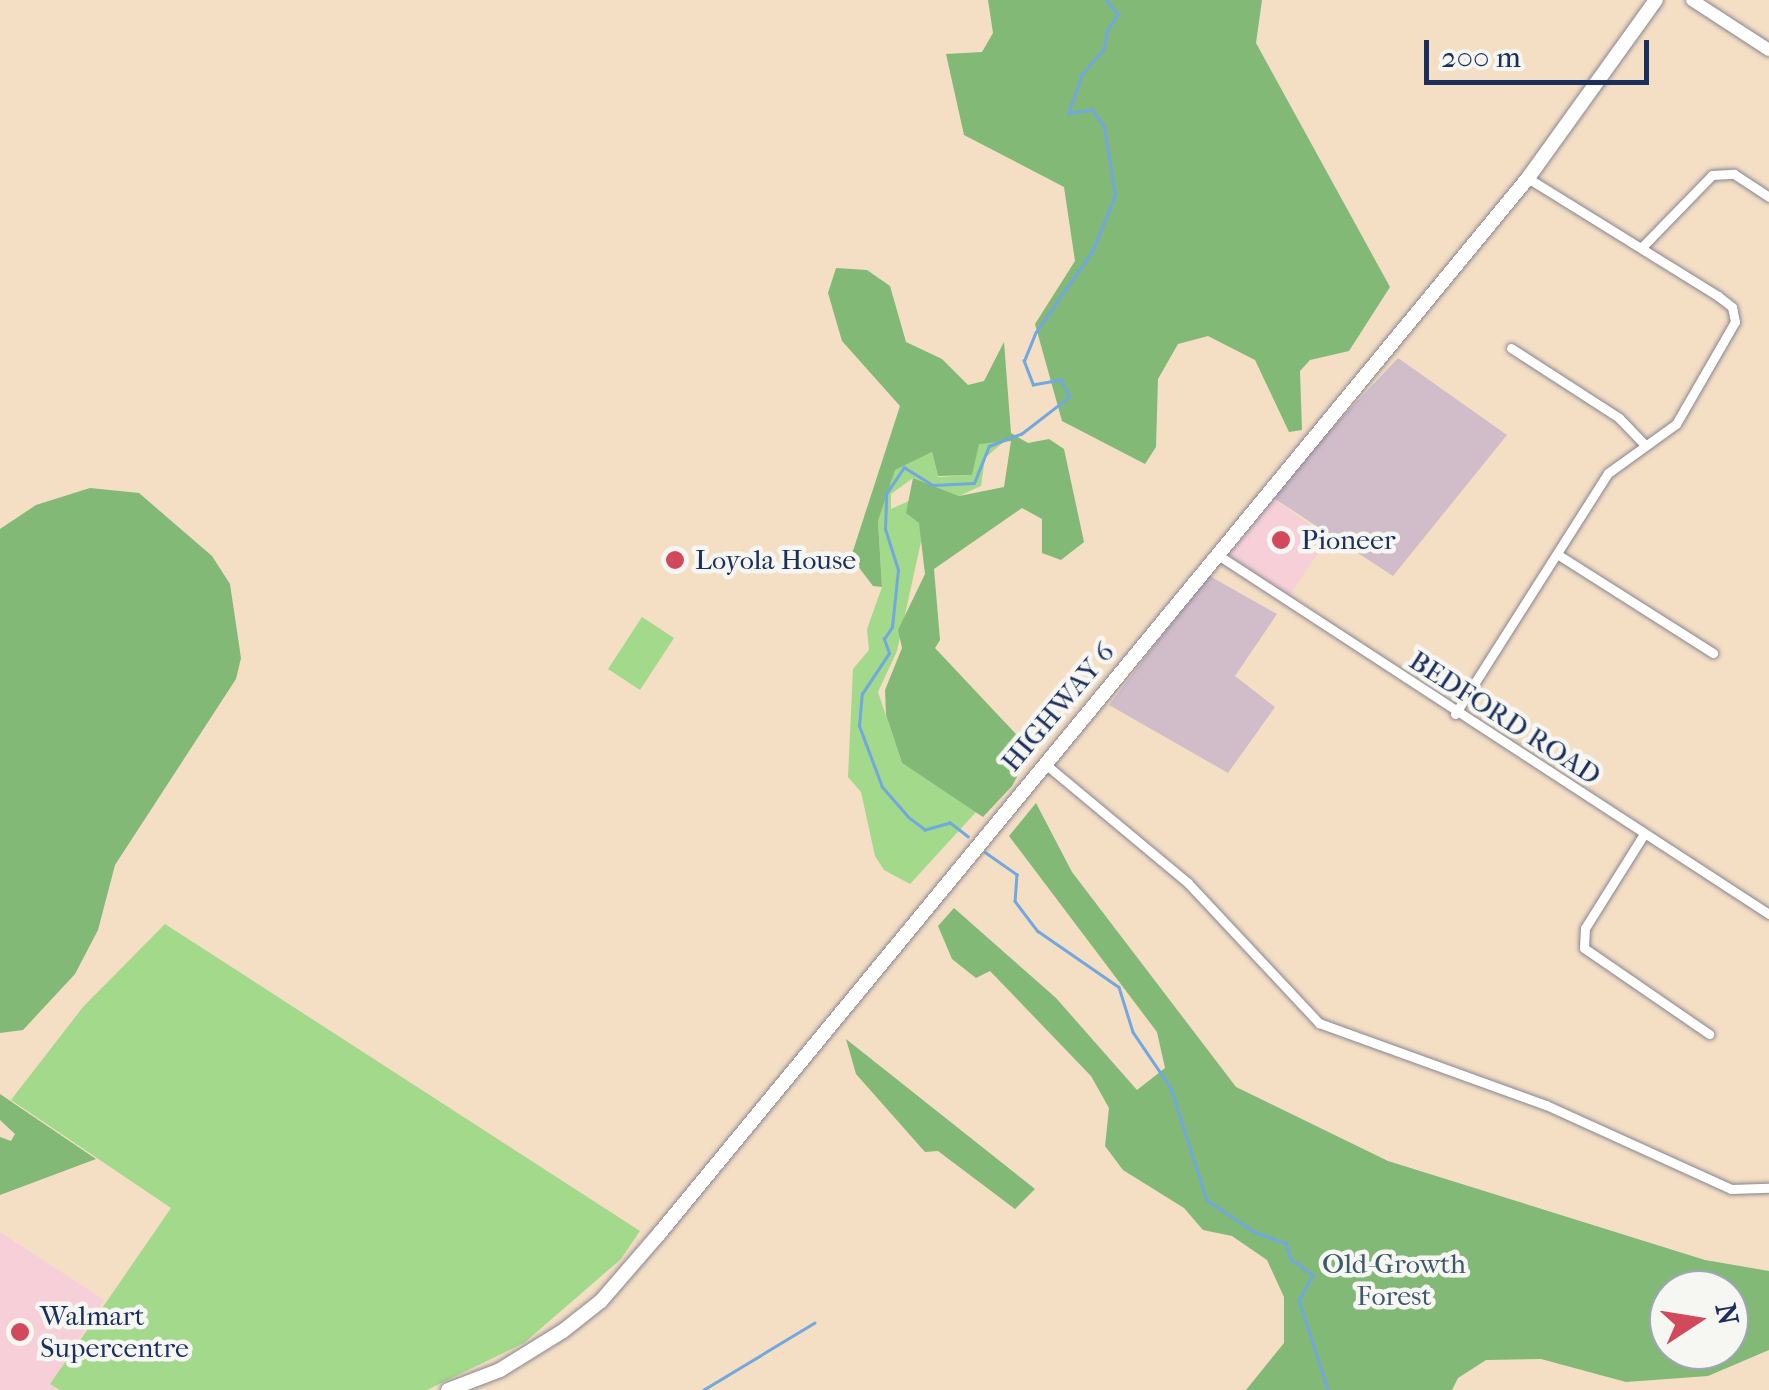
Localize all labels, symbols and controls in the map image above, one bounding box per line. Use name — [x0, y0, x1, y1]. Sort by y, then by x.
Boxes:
scale bar — [1429, 20, 1654, 82]
text: 200 m — [1441, 40, 1521, 75]
place label: Pioneer — [1301, 523, 1396, 557]
marker: Pioneer — [1270, 529, 1292, 551]
place label: Loyola House — [695, 543, 856, 577]
marker: Loyola House — [664, 549, 686, 571]
street label: HIGHWAY 6 — [994, 636, 1122, 778]
street label: BEDFORD ROAD — [1403, 644, 1607, 792]
park label: Old-Growth Forest — [1322, 1247, 1466, 1313]
north arrow — [1649, 1270, 1749, 1370]
place label: Walmart Supercentre — [40, 1299, 189, 1365]
text: N — [1709, 1300, 1745, 1328]
marker: Walmart Supercentre — [9, 1321, 31, 1343]

